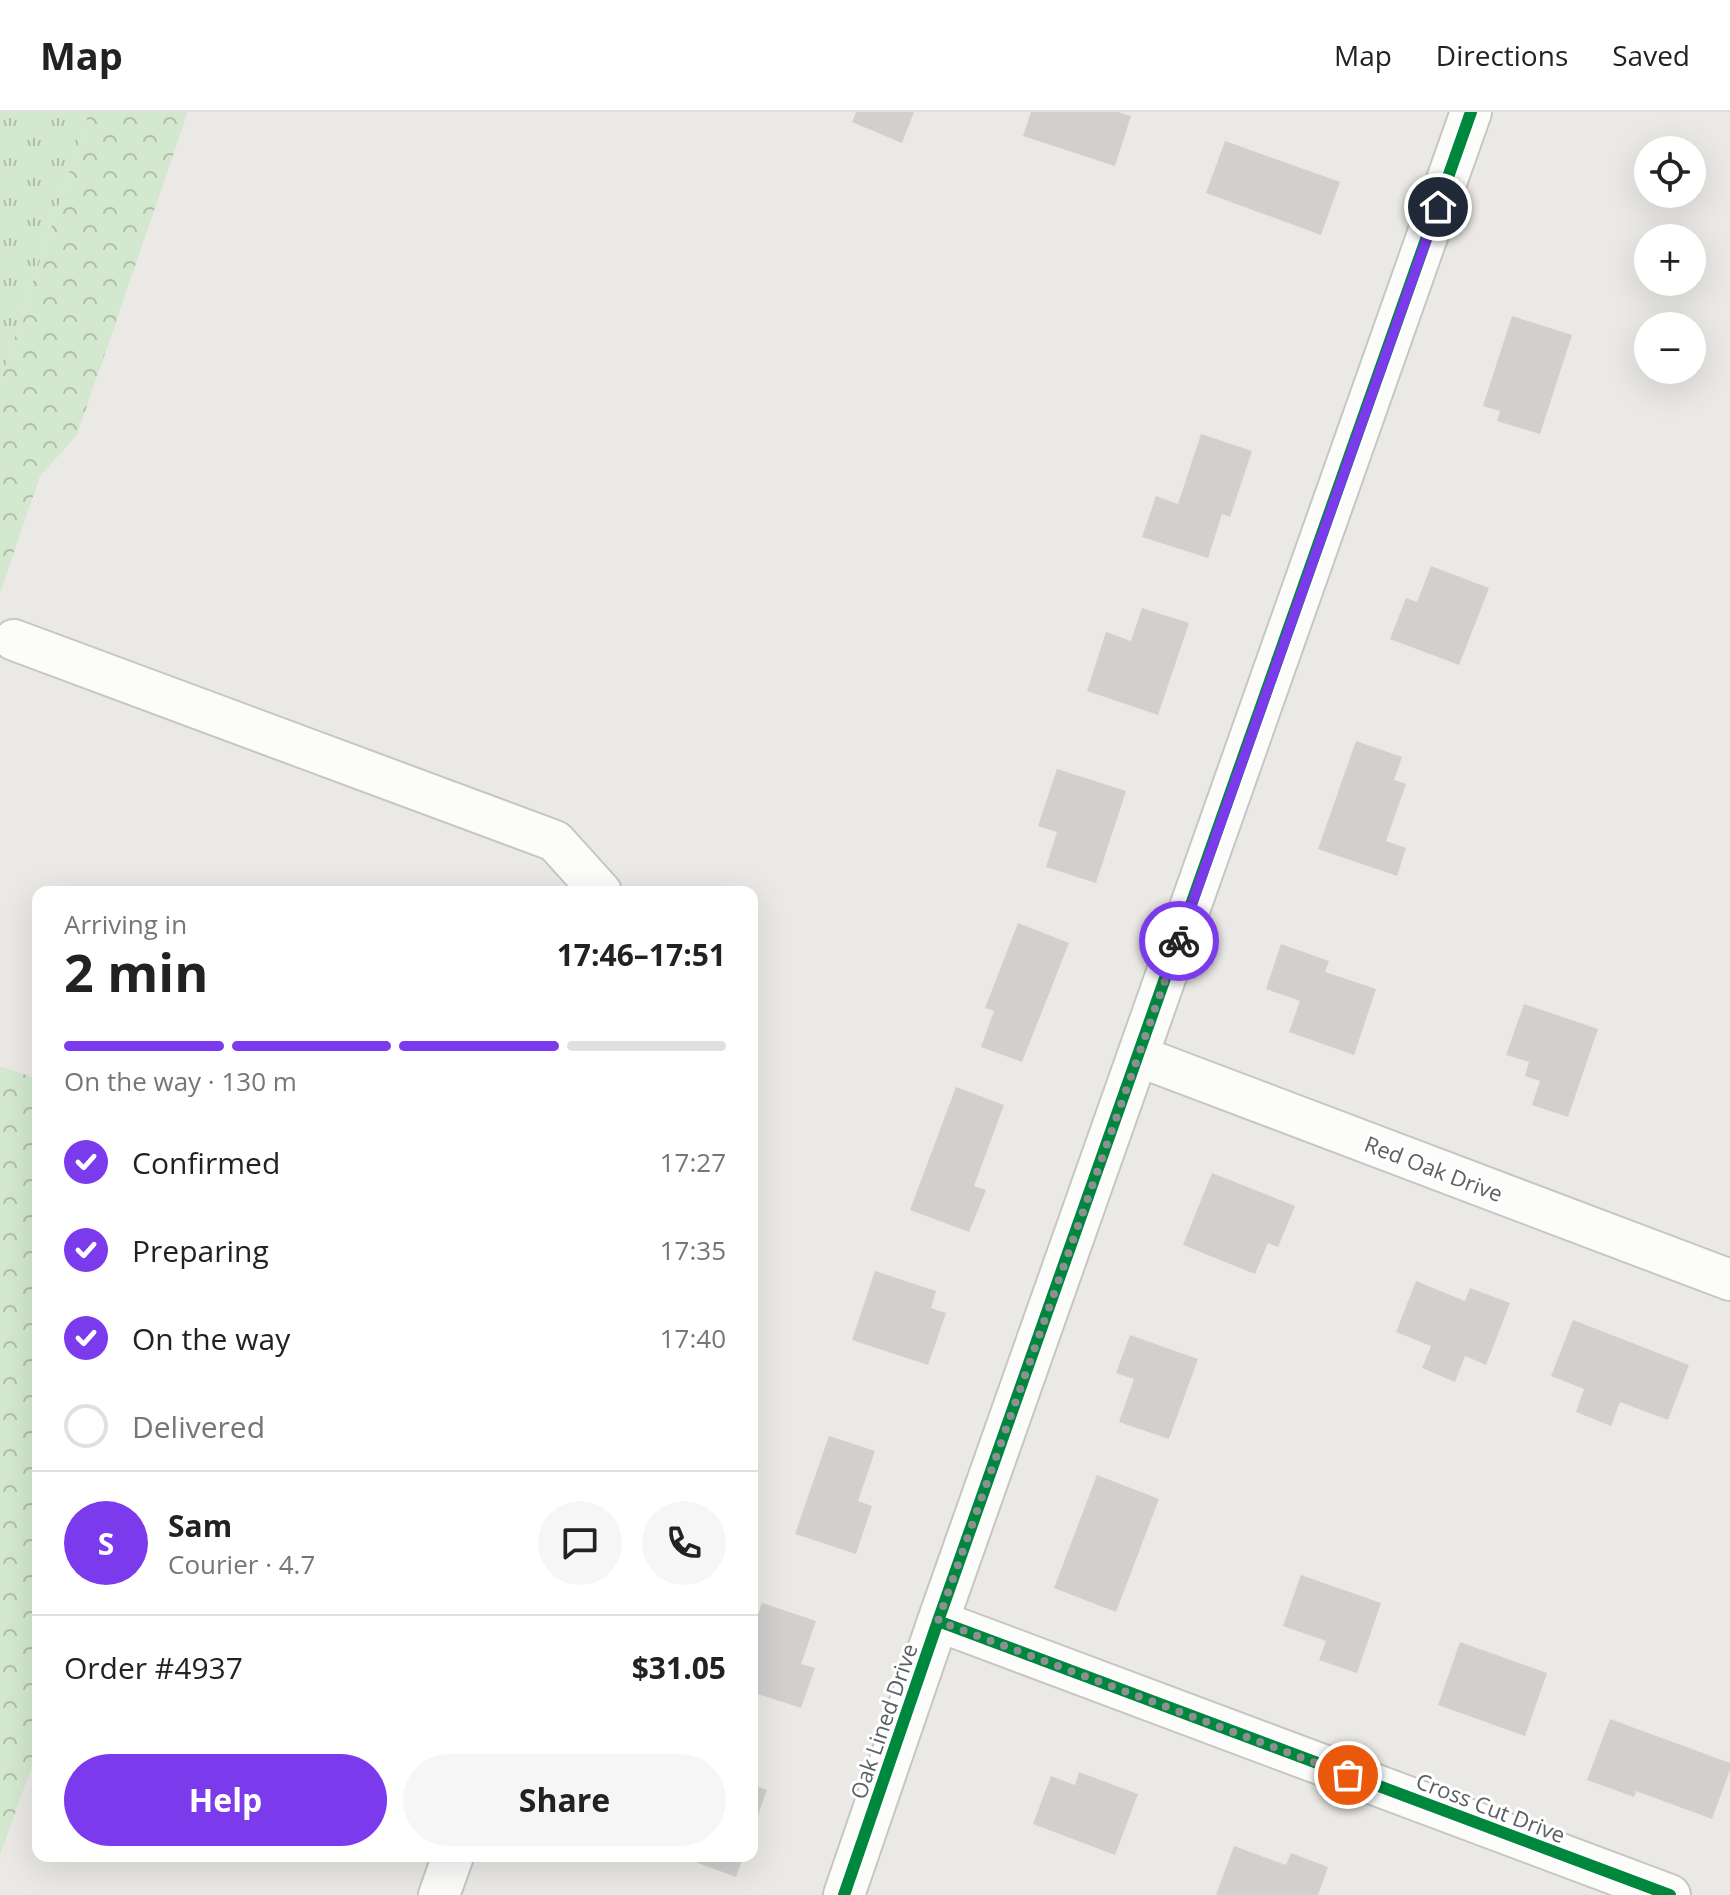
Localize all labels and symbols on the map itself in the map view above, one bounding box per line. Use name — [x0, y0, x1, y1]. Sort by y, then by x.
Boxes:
pin — [1404, 173, 1472, 241]
courier — [1139, 901, 1219, 981]
street label: Red Oak Drive — [1361, 1128, 1507, 1208]
street label: Oak Lined Drive — [842, 1639, 924, 1803]
pin — [1314, 1741, 1382, 1809]
street label: Cross Cut Drive — [1412, 1765, 1570, 1849]

